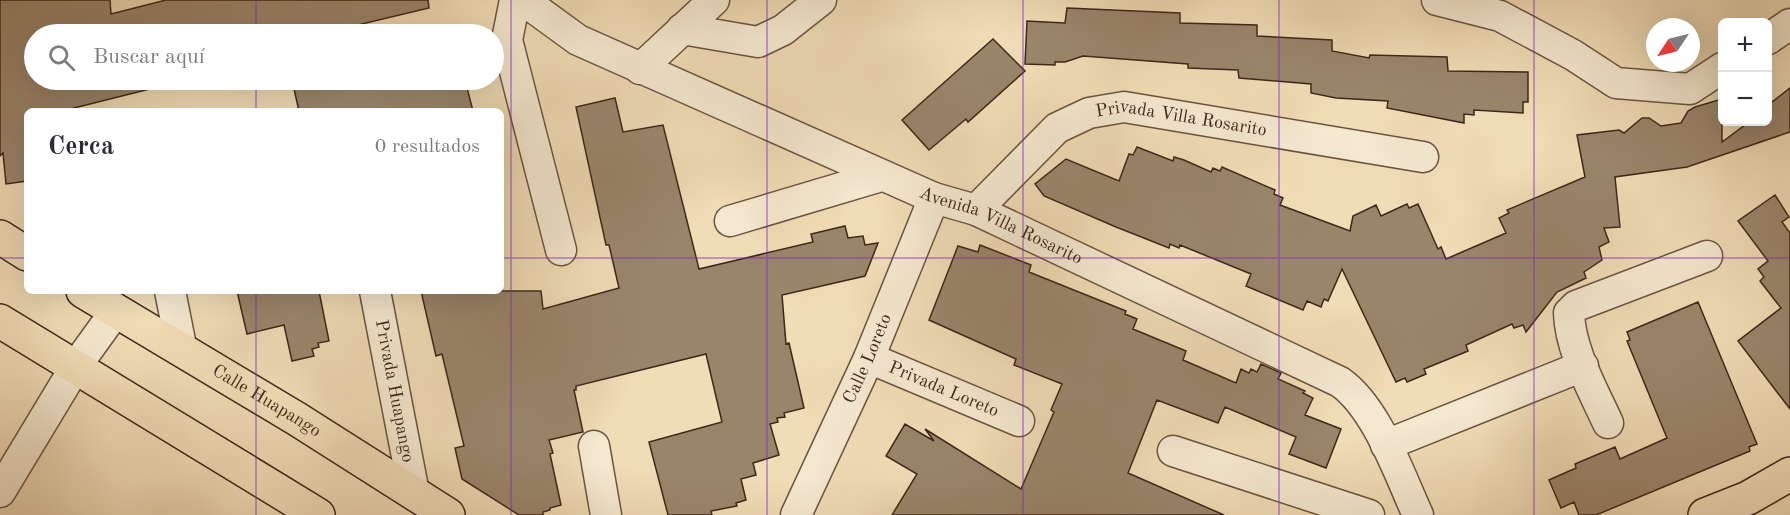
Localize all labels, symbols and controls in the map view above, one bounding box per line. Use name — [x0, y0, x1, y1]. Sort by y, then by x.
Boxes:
north arrow — [1646, 18, 1700, 72]
map controls — [1718, 18, 1772, 126]
button: + — [1718, 18, 1772, 72]
search box — [24, 24, 504, 90]
icon: search — [45, 41, 78, 74]
text: Buscar aquí — [93, 46, 205, 68]
button: − — [1718, 72, 1772, 126]
street label: Privada Villa Rosarito — [1094, 97, 1268, 140]
text: Cerca — [48, 134, 114, 160]
text: 0 resultados — [375, 137, 480, 157]
street label: Avenida Villa Rosarito — [917, 184, 1085, 268]
street label: Calle Loreto — [840, 311, 895, 406]
street label: Privada Huapango — [372, 318, 417, 464]
street label: Privada Loreto — [886, 358, 1001, 420]
street label: Calle Huapango — [209, 361, 324, 441]

